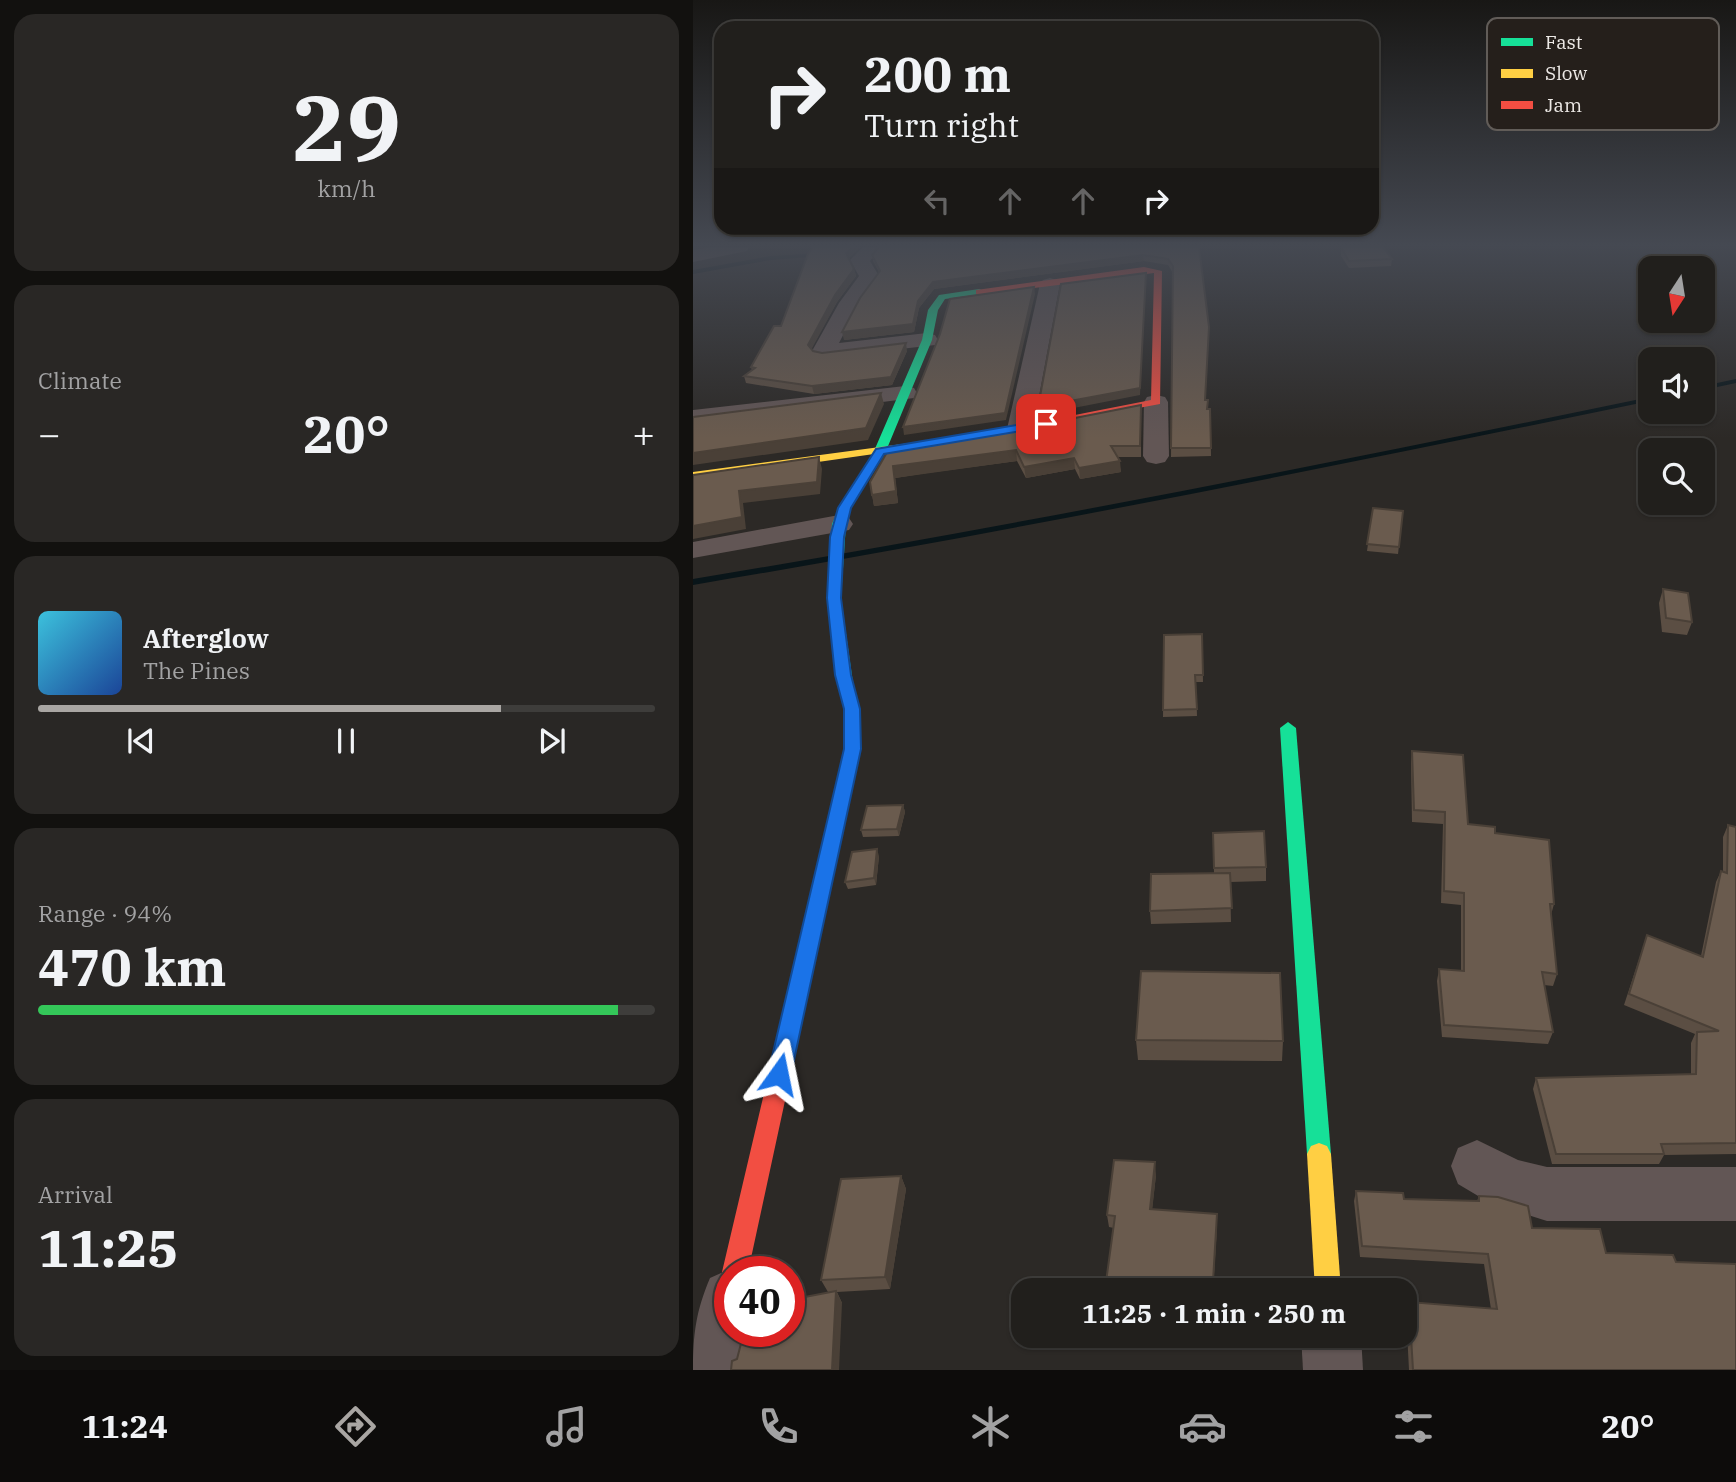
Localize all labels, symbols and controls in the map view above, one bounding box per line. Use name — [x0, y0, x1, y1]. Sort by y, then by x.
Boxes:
legend — [1487, 18, 1719, 130]
text: Fast — [1545, 30, 1583, 54]
text: 200 m — [864, 42, 1011, 105]
icon: right — [749, 49, 840, 140]
text: Slow — [1545, 61, 1587, 85]
text: 29 — [292, 68, 401, 186]
text: Jam — [1545, 93, 1582, 117]
text: Turn right — [864, 104, 1019, 146]
text: km/h — [317, 173, 376, 203]
icon: left — [918, 182, 956, 220]
icon: ahead — [991, 182, 1029, 220]
icon: ahead — [1064, 182, 1102, 220]
icon: right — [1137, 182, 1175, 220]
north arrow — [1638, 256, 1715, 332]
map controls — [1638, 256, 1715, 515]
button: sound — [1638, 347, 1715, 424]
text: Climate — [38, 365, 122, 395]
pin — [1016, 394, 1076, 454]
text: 20° — [303, 400, 390, 467]
icon: arrive — [1027, 405, 1065, 443]
text: − — [38, 409, 61, 458]
text: + — [632, 409, 655, 458]
button: search — [1638, 438, 1715, 515]
text: Afterglow — [143, 621, 269, 655]
text: The Pines — [143, 655, 250, 685]
icon: previous — [122, 722, 160, 760]
icon: pause — [327, 722, 365, 760]
icon: next — [533, 722, 571, 760]
text: Range · 94% — [38, 898, 172, 928]
text: 470 km — [38, 933, 227, 1000]
position arrow — [742, 1037, 816, 1111]
text: Arrival — [38, 1179, 113, 1209]
text: 11:25 — [38, 1214, 179, 1281]
speed limit sign: 40 — [714, 1256, 805, 1347]
text: 11:25 · 1 min · 250 m — [1082, 1296, 1346, 1330]
icon: directions — [331, 1402, 380, 1451]
icon: music — [542, 1402, 591, 1451]
icon: phone — [754, 1402, 803, 1451]
icon: climate — [966, 1402, 1015, 1451]
icon: car — [1178, 1402, 1227, 1451]
icon: filters — [1389, 1402, 1438, 1451]
text: 11:24 — [81, 1405, 168, 1447]
text: 20° — [1601, 1405, 1655, 1447]

